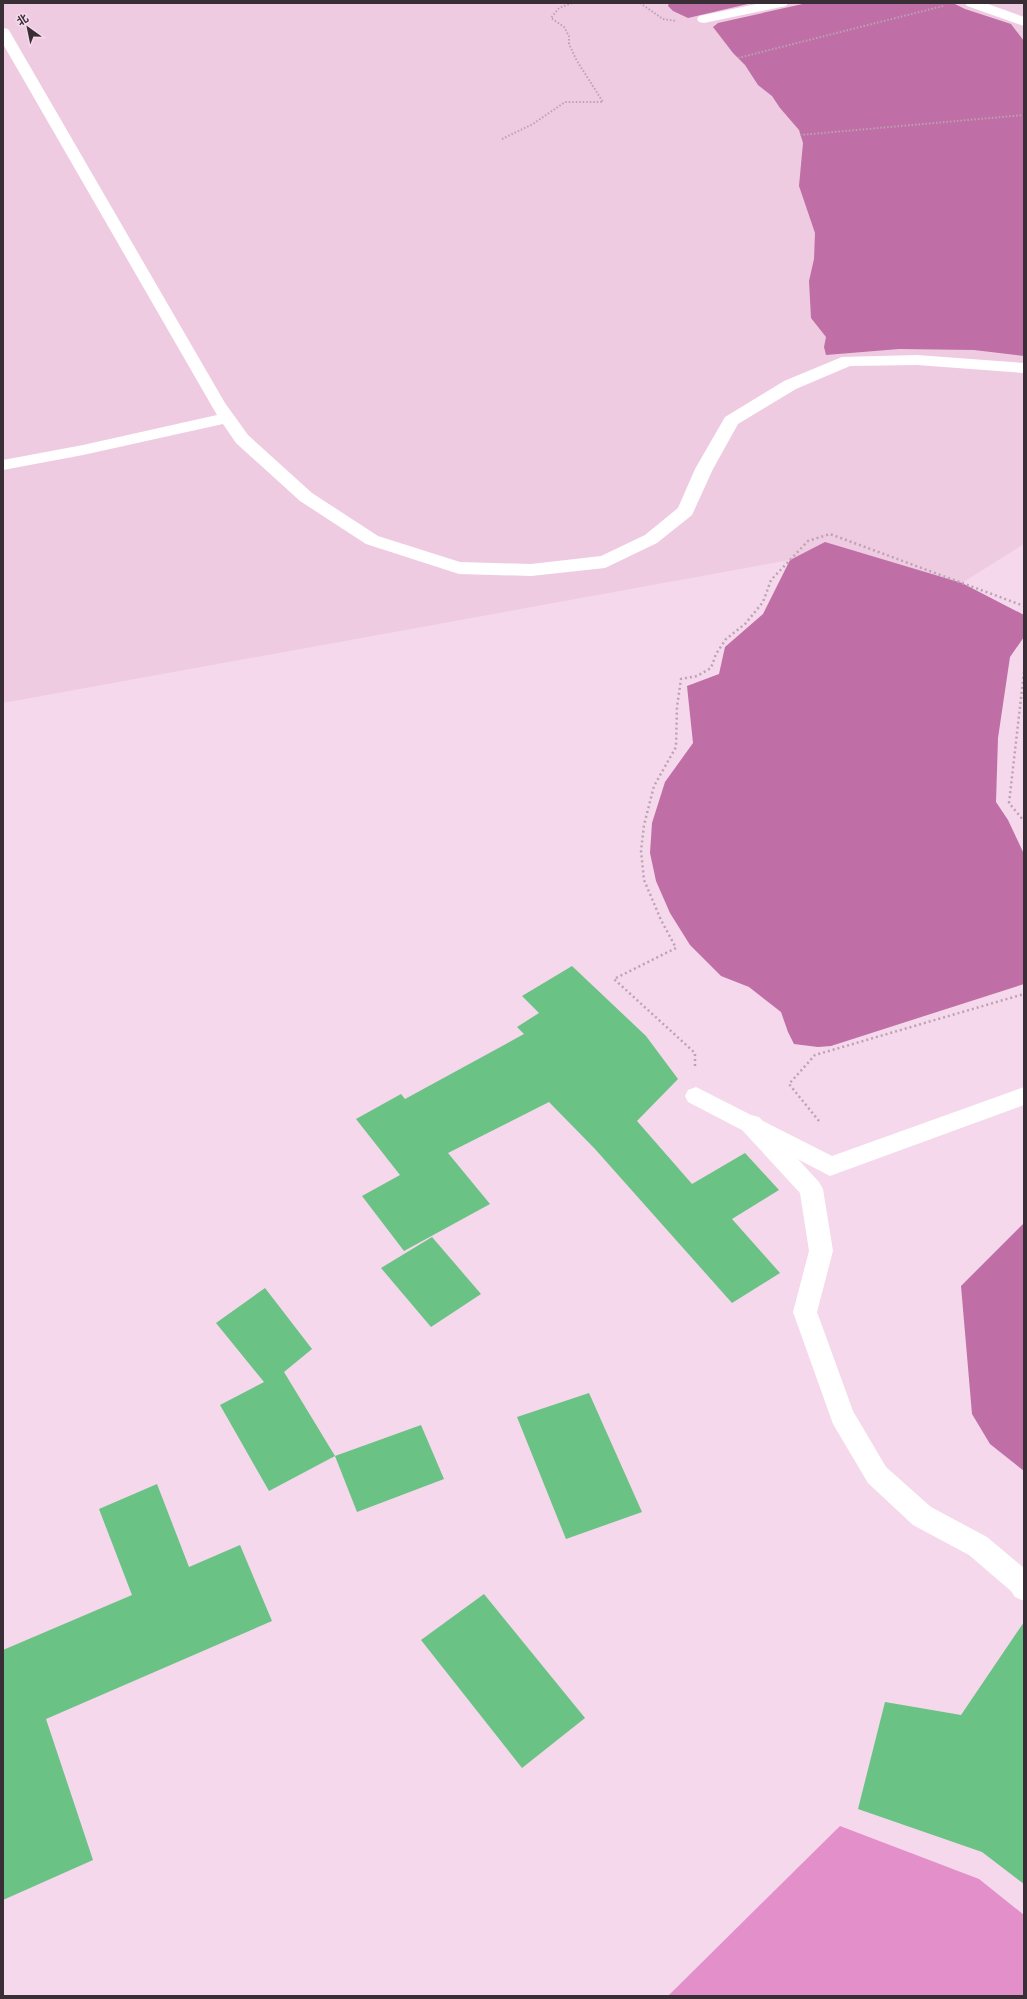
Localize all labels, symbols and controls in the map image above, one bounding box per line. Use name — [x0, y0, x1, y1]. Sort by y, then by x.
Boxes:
north arrow — [8, 8, 48, 48]
text: 北 — [15, 12, 31, 28]

